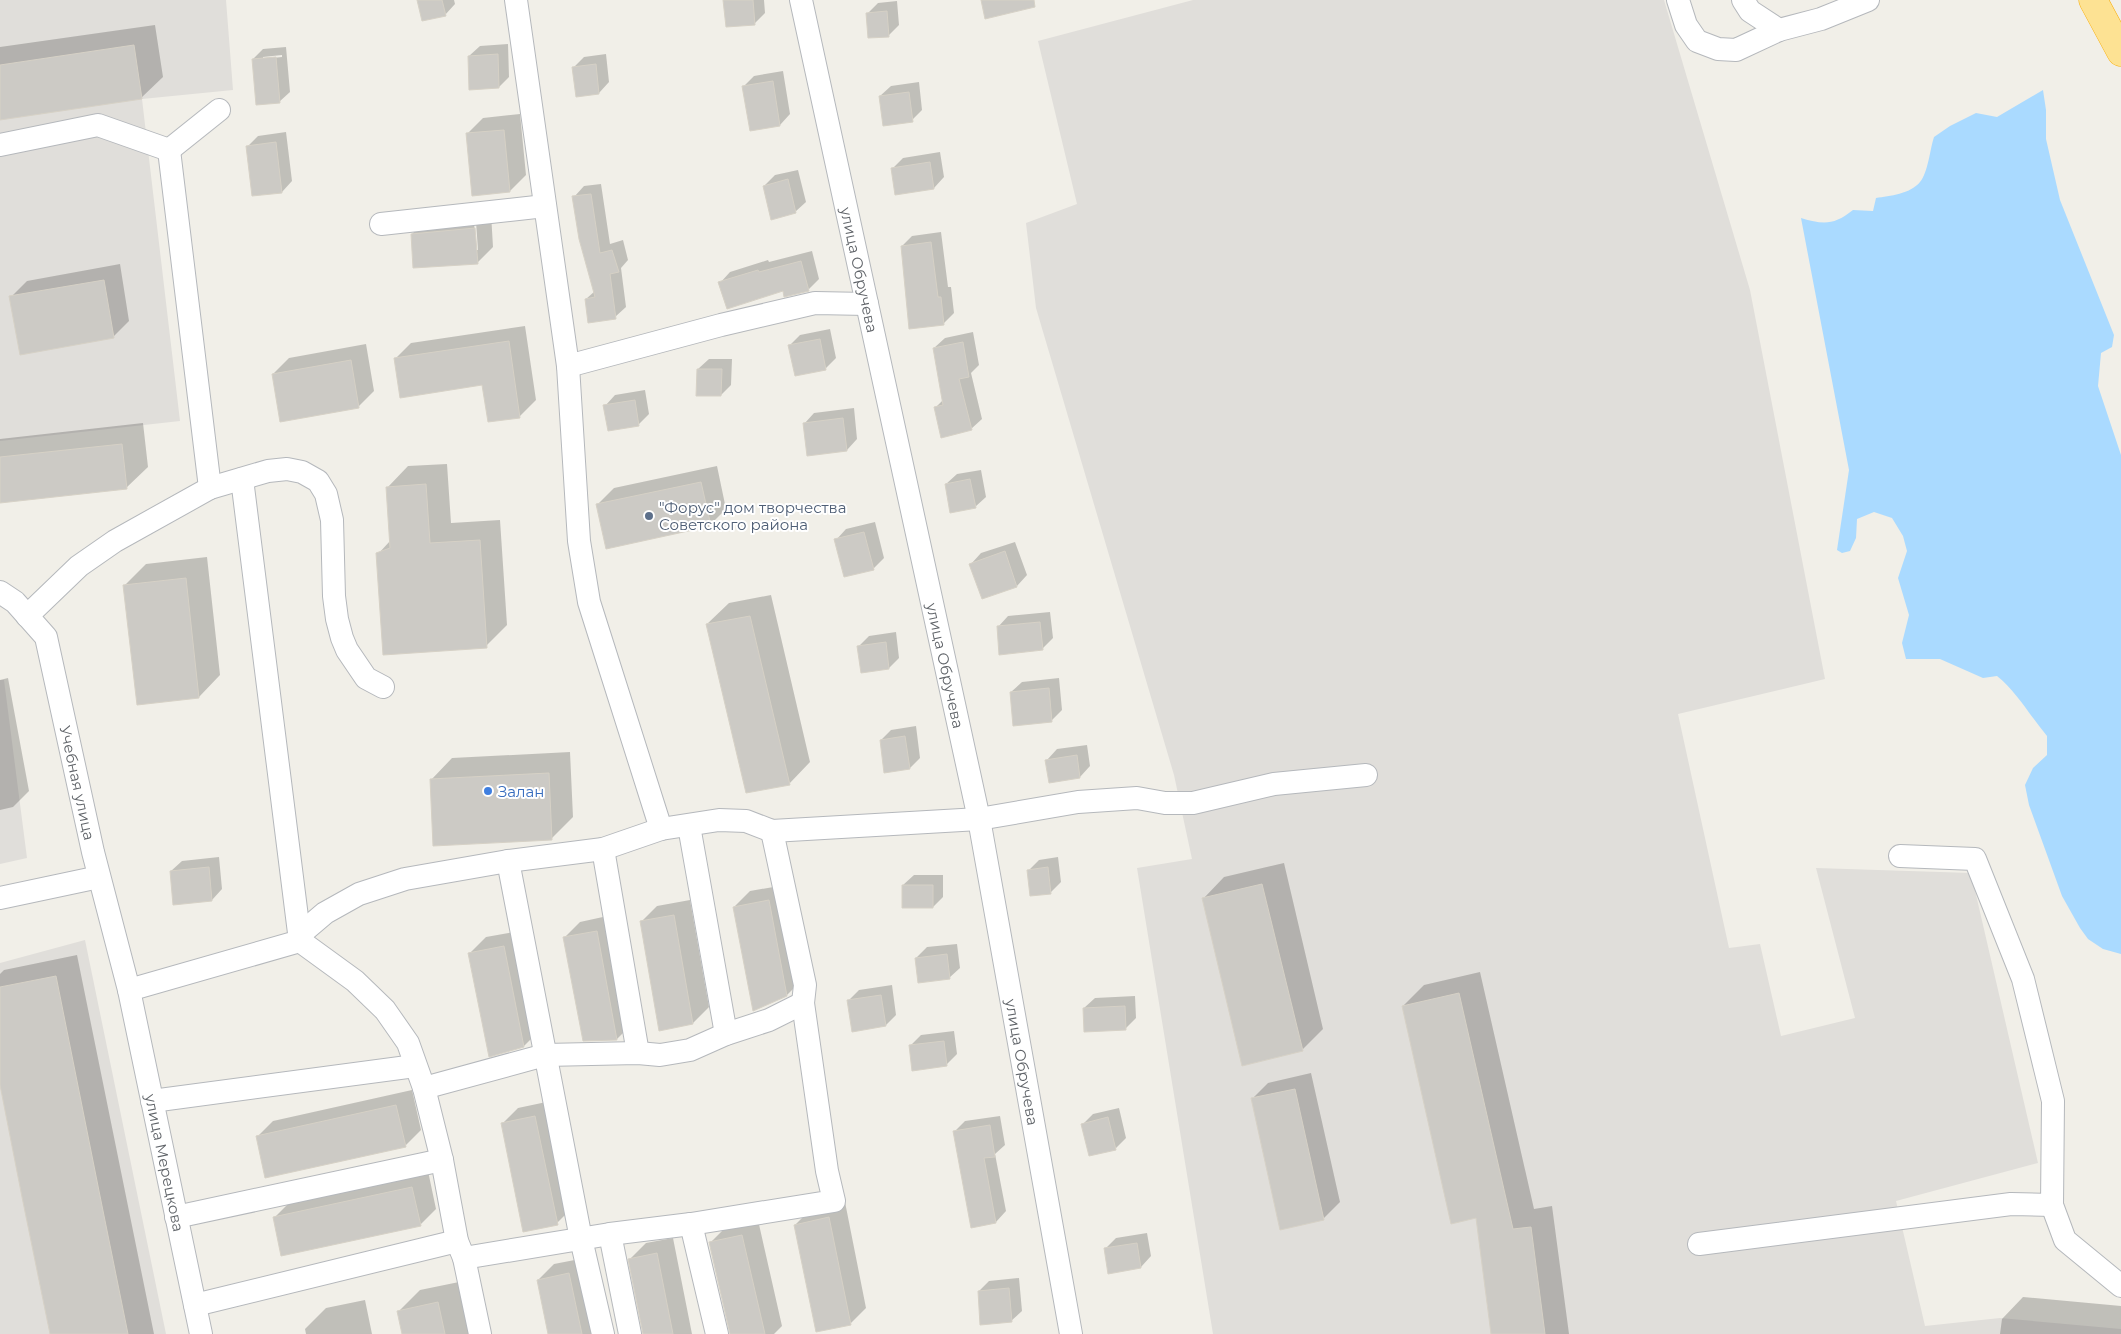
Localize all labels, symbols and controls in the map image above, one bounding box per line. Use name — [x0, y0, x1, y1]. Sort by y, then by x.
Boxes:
street label: улица Обручева — [837, 204, 882, 334]
place label: "Форус" дом творчества Советского района — [659, 498, 846, 534]
marker: "Форус" дом творчества Советского района — [643, 510, 655, 522]
street label: улица Обручева — [923, 600, 969, 730]
street label: Учебная улица — [56, 724, 100, 842]
place label: Залан — [498, 782, 544, 801]
marker: Залан — [482, 785, 494, 797]
street label: улица Обручева — [1002, 996, 1043, 1127]
street label: улица Мерецкова — [141, 1091, 189, 1233]

